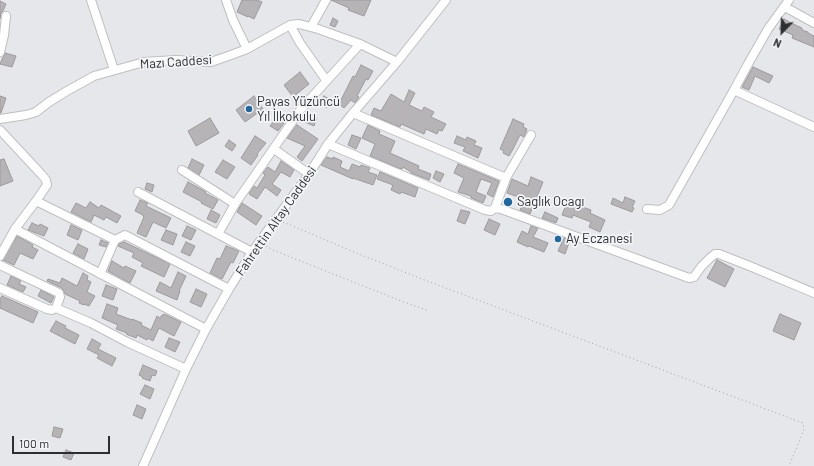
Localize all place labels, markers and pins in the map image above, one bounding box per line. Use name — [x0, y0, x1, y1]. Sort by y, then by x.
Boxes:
place label: Payas Yüzüncü Yıl İlkokulu — [257, 94, 340, 125]
marker: Payas Yüzüncü Yıl İlkokulu — [244, 104, 254, 114]
place label: Saglık Ocagı — [517, 194, 584, 210]
marker: Saglık Ocagı — [502, 196, 514, 208]
place label: Ay Eczanesi — [566, 231, 633, 247]
marker: Ay Eczanesi — [553, 234, 563, 244]

